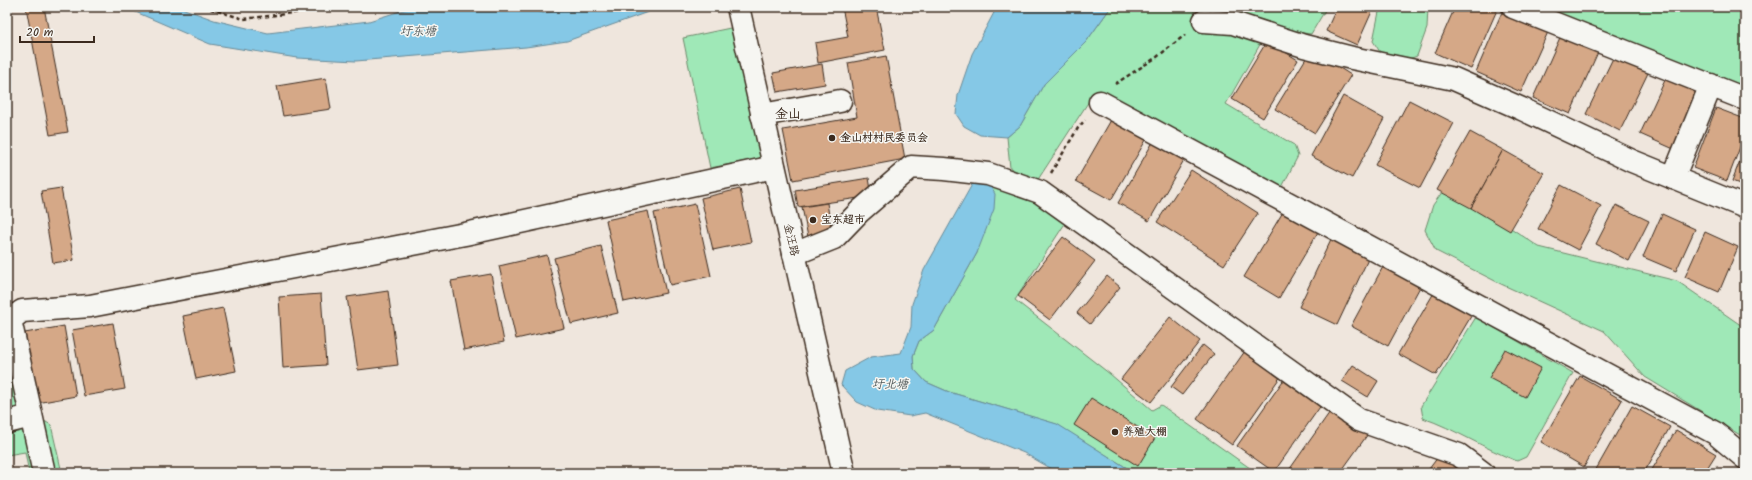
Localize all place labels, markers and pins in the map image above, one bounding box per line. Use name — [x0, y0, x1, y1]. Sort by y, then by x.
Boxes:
place label: 金山村村民委员会 — [840, 129, 928, 147]
marker: 金山村村民委员会 — [827, 133, 837, 143]
place label: 宝东超市 — [821, 211, 865, 229]
marker: 宝东超市 — [808, 215, 818, 225]
place label: 养殖大棚 — [1123, 423, 1167, 441]
marker: 养殖大棚 — [1110, 427, 1120, 437]

